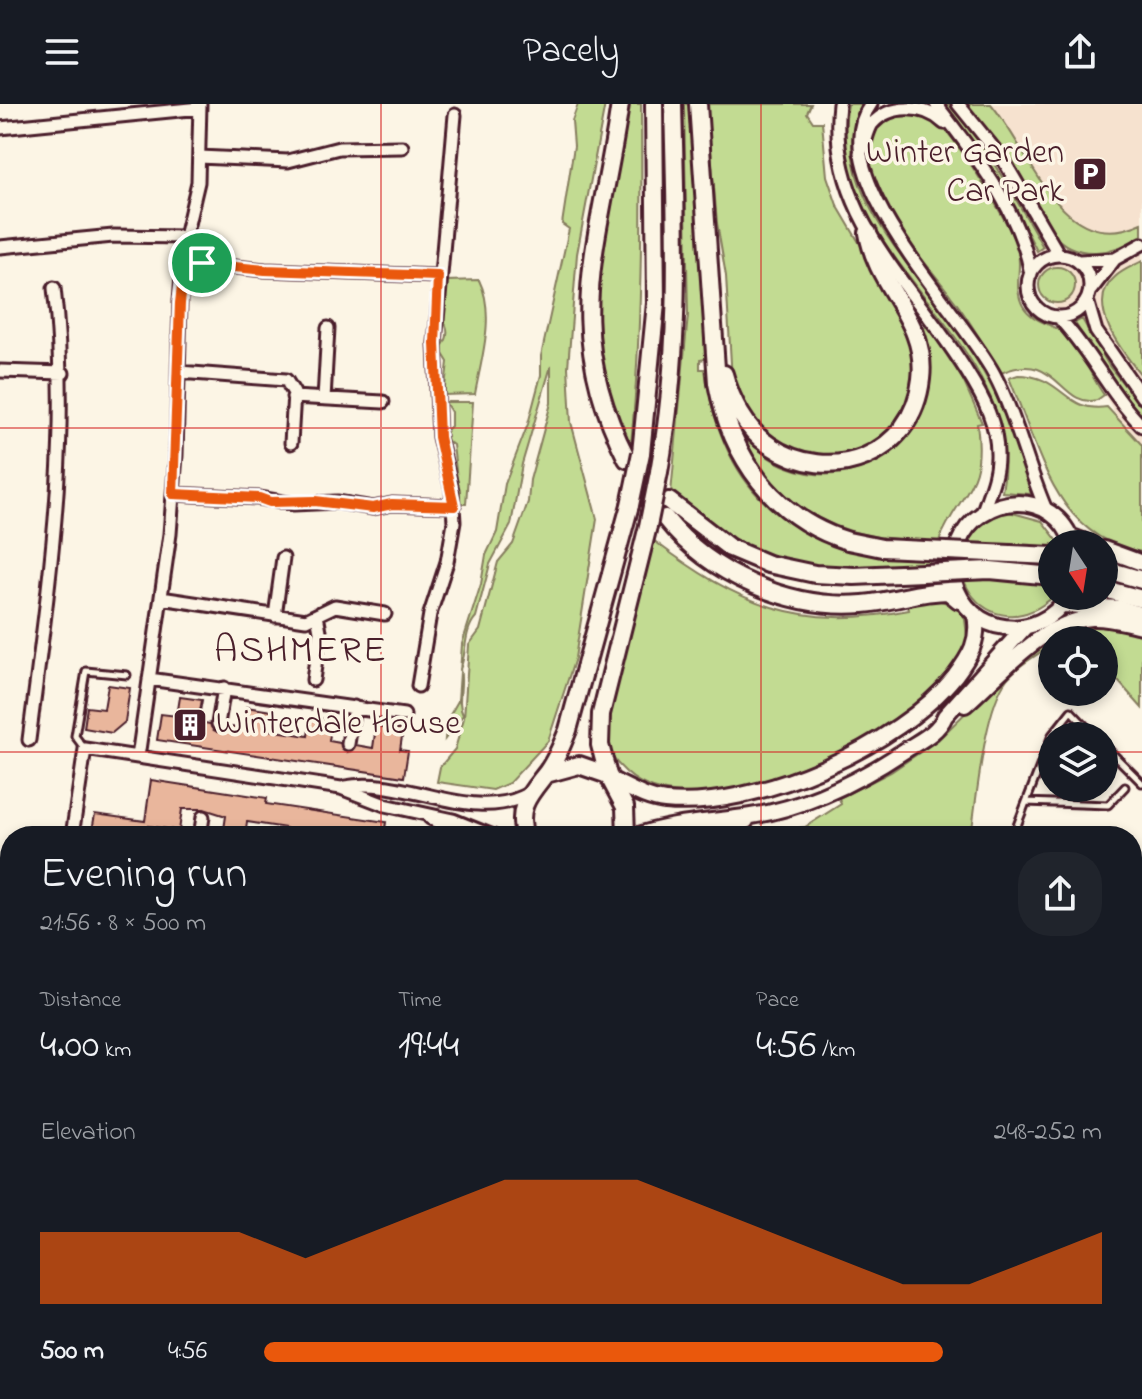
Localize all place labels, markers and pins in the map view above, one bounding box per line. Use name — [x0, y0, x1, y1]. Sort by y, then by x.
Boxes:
place label: Winter Garden Car Park — [866, 129, 1064, 218]
parking icon: Winter Garden Car Park — [1071, 155, 1109, 193]
pin — [168, 229, 236, 297]
place label: Winterdale House — [216, 700, 461, 750]
building icon: Winterdale House — [171, 706, 209, 744]

